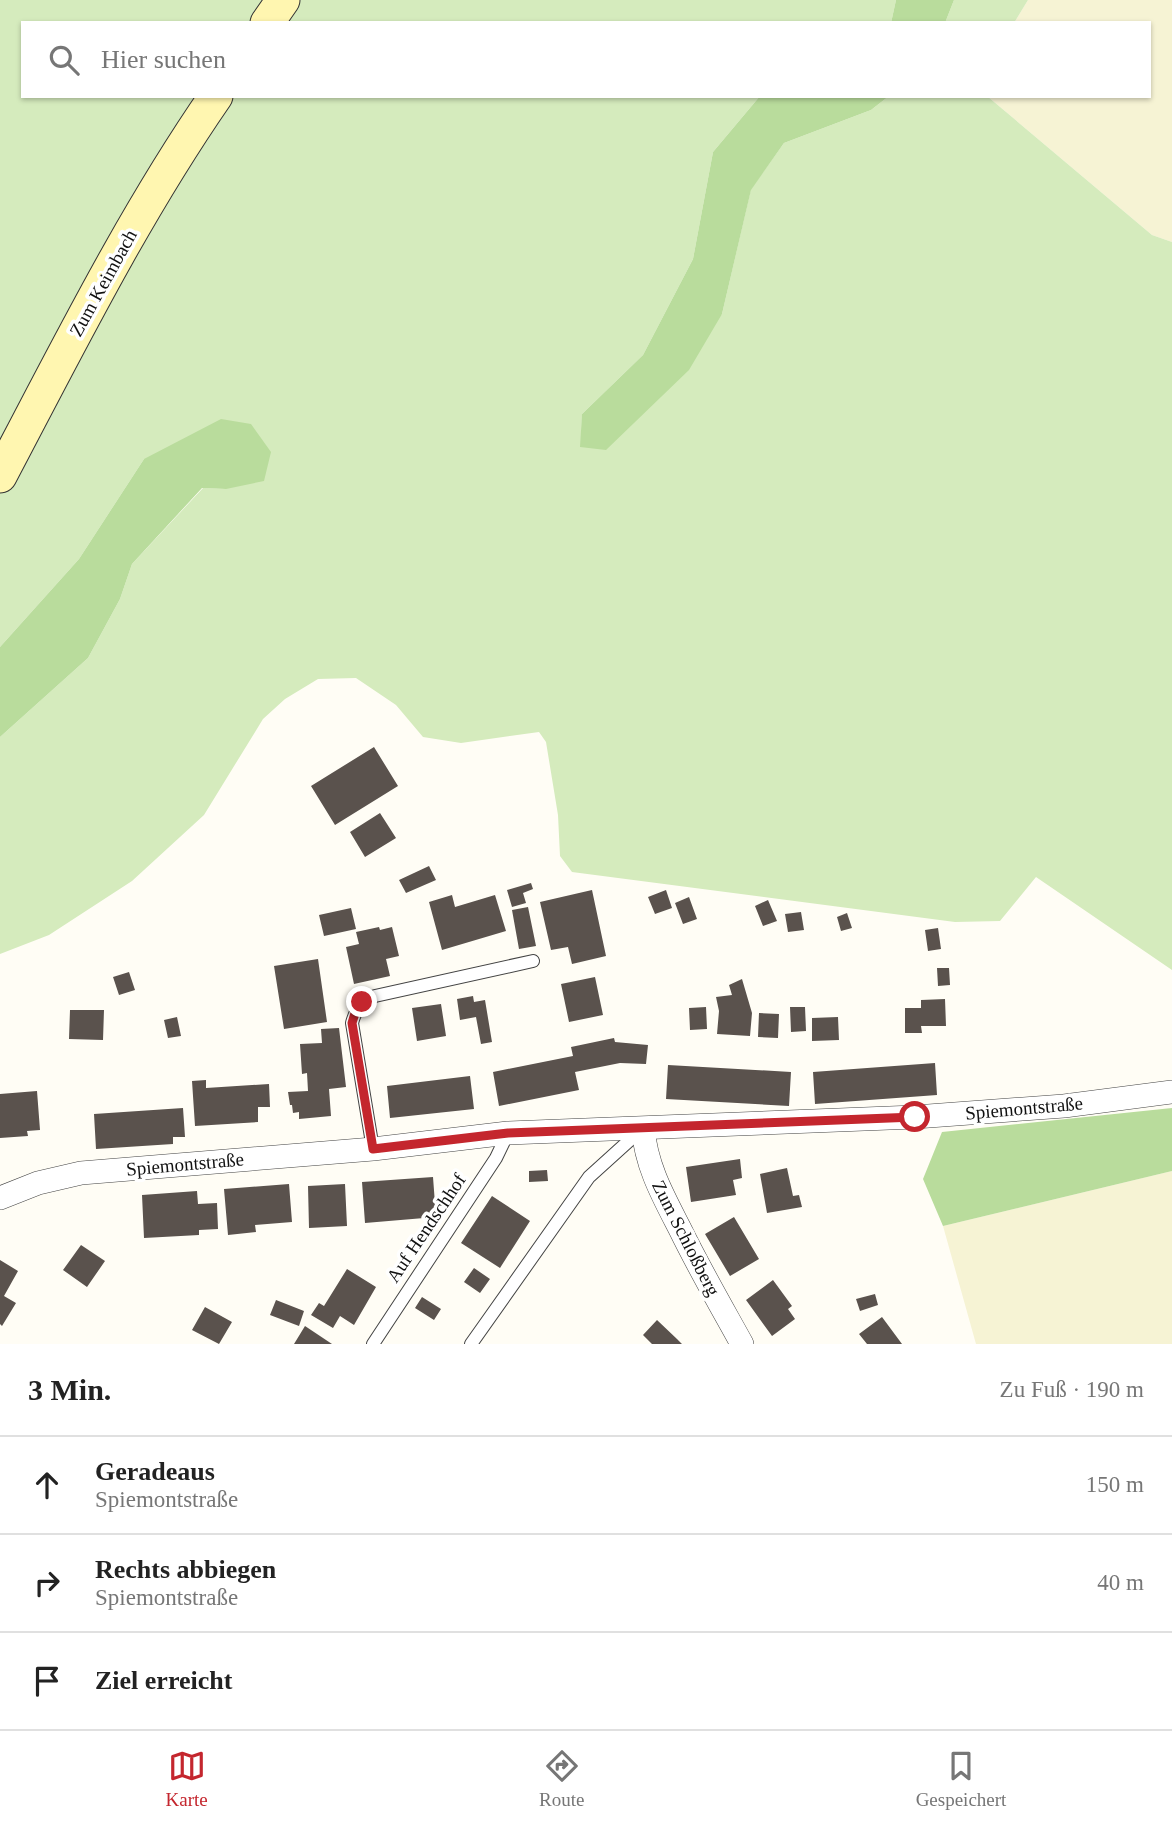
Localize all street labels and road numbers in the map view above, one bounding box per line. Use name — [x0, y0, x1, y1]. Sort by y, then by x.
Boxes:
street label: Zum Keimbach — [65, 226, 141, 340]
street label: Spiemontstraße — [964, 1092, 1084, 1124]
street label: Spiemontstraße — [125, 1148, 245, 1180]
street label: Auf Hendschhof — [382, 1169, 470, 1286]
street label: Zum Schloßberg — [648, 1177, 724, 1300]

